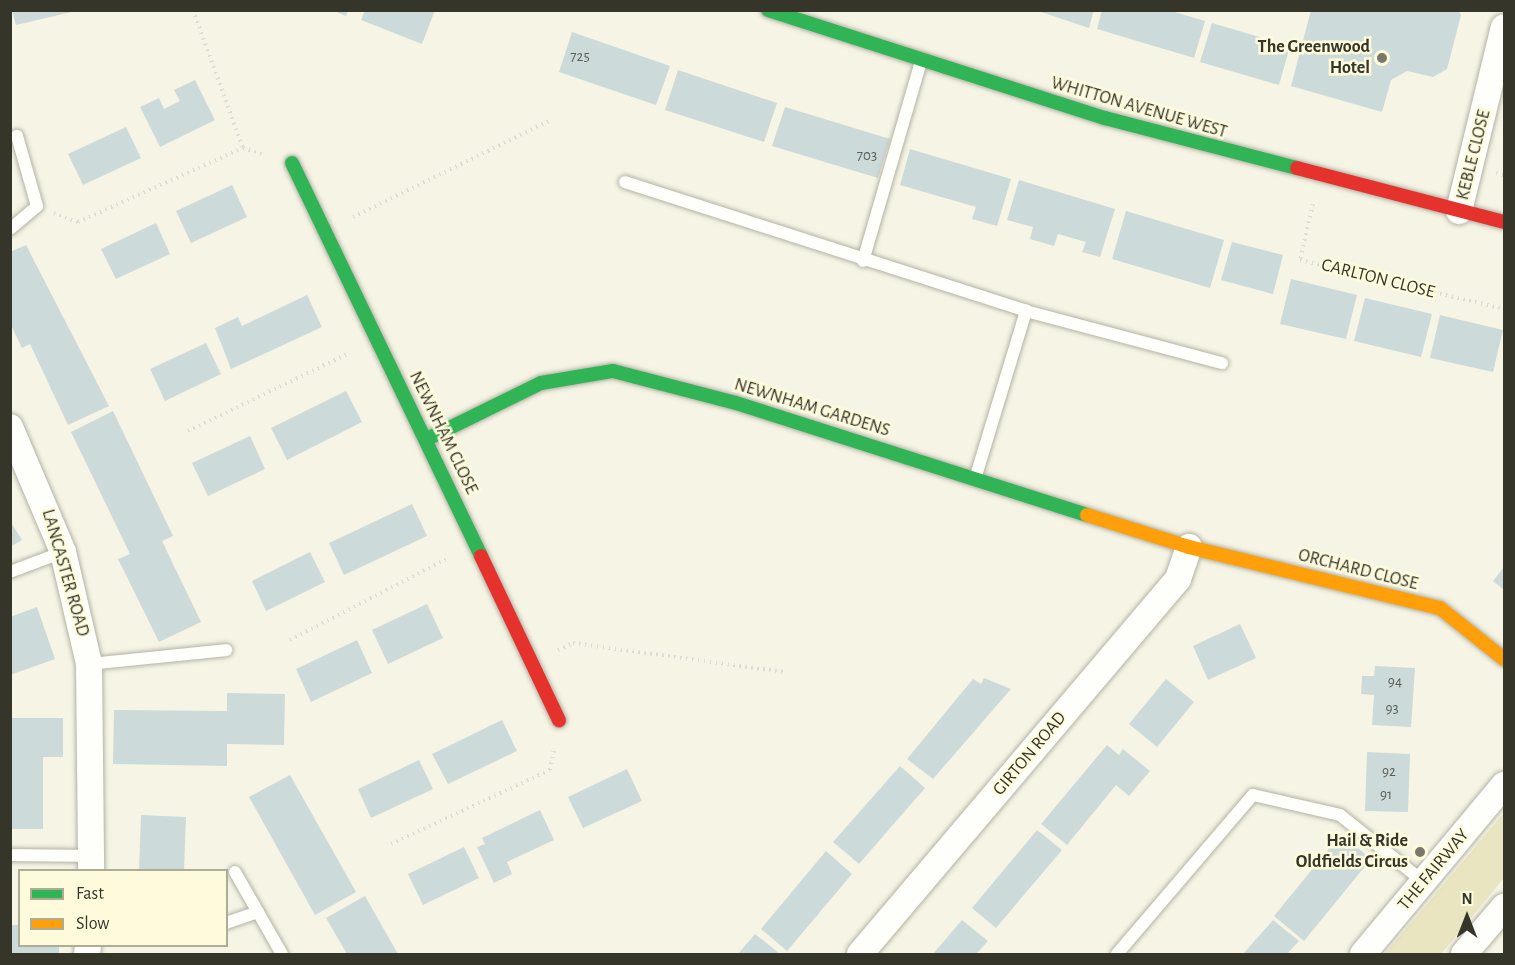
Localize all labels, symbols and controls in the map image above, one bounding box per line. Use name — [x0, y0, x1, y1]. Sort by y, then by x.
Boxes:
place label: The Greenwood Hotel — [1258, 37, 1370, 80]
house number: 725 — [570, 48, 590, 66]
marker: The Greenwood Hotel — [1375, 51, 1389, 65]
street label: WHITTON AVENUE WEST — [1048, 72, 1230, 144]
street label: KEBLE CLOSE — [1452, 108, 1496, 202]
house number: 703 — [857, 147, 877, 165]
street label: CARLTON CLOSE — [1319, 254, 1437, 304]
street label: NEWNHAM CLOSE — [404, 368, 482, 498]
street label: NEWNHAM GARDENS — [732, 374, 892, 442]
street label: LANCASTER ROAD — [37, 507, 93, 639]
street label: ORCHARD CLOSE — [1296, 545, 1420, 595]
house number: 94 — [1388, 673, 1402, 691]
house number: 93 — [1385, 700, 1399, 718]
street label: GIRTON ROAD — [989, 708, 1071, 800]
house number: 92 — [1382, 763, 1396, 781]
house number: 91 — [1380, 786, 1392, 804]
street label: THE FAIRWAY — [1394, 825, 1474, 915]
place label: Hail & Ride Oldfields Circus — [1296, 831, 1408, 874]
marker: Hail & Ride Oldfields Circus — [1413, 845, 1427, 859]
legend — [18, 869, 228, 947]
text: Fast — [76, 885, 104, 903]
north arrow — [1437, 887, 1497, 947]
text: N — [1461, 891, 1473, 907]
text: Slow — [76, 915, 109, 933]

